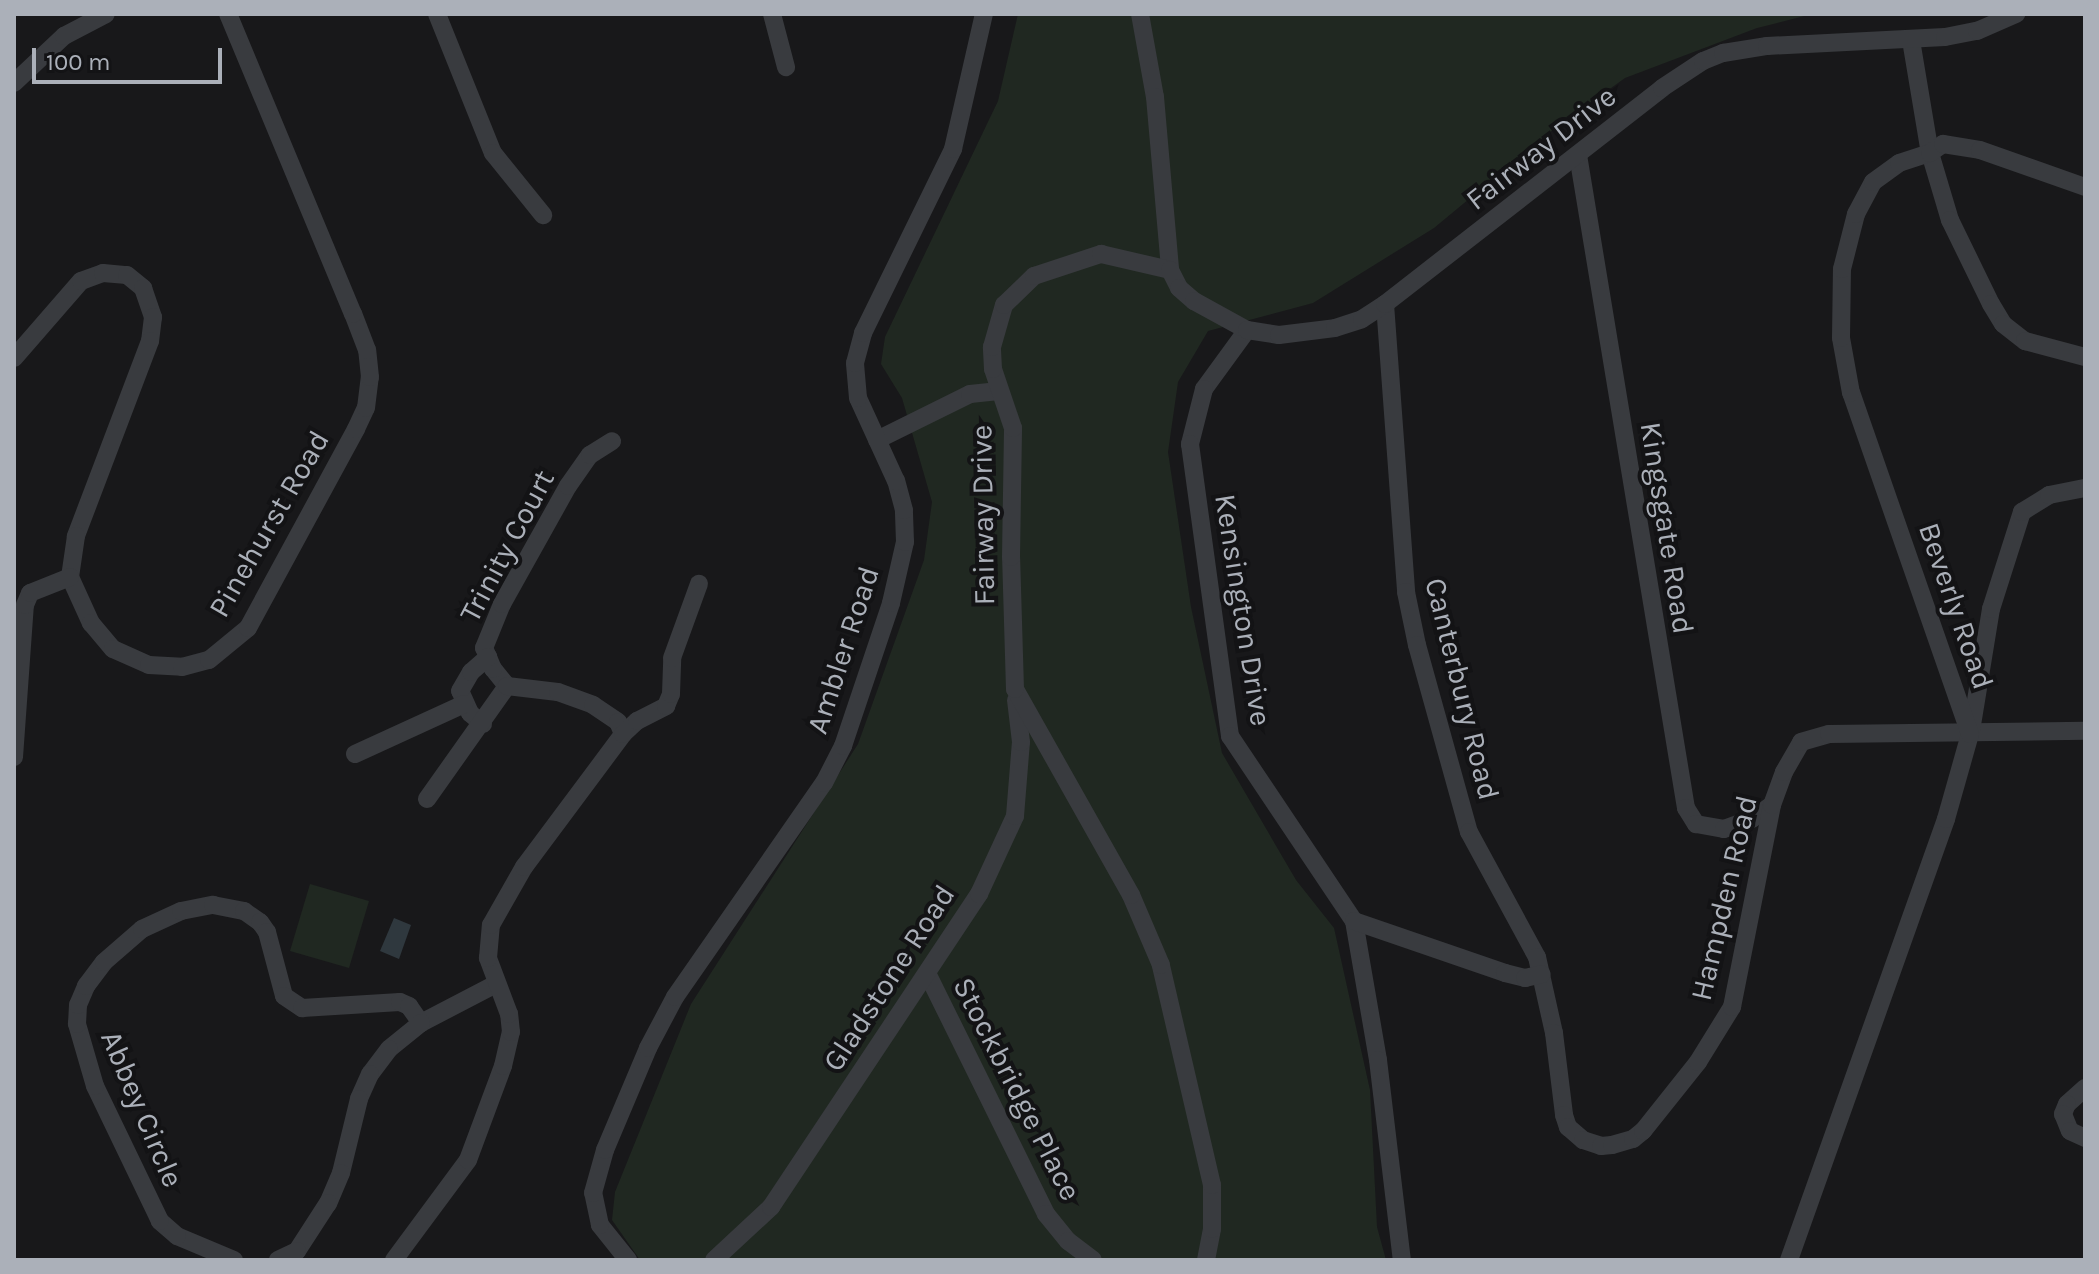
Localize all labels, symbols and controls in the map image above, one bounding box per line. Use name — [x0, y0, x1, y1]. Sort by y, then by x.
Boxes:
scale bar — [36, 32, 226, 82]
text: 100 m — [46, 48, 111, 76]
street label: Fairway Drive — [1459, 78, 1623, 218]
street label: Kingsgate Road — [1632, 419, 1702, 637]
street label: Pinehurst Road — [201, 424, 337, 624]
street label: Fairway Drive — [963, 424, 1003, 606]
street label: Trinity Court — [452, 464, 562, 628]
street label: Kensington Drive — [1207, 491, 1279, 729]
street label: Beverly Road — [1911, 518, 2001, 694]
street label: Ambler Road — [799, 562, 887, 738]
street label: Canterbury Road — [1417, 574, 1507, 804]
street label: Hampden Road — [1683, 792, 1765, 1004]
street label: Gladstone Road — [815, 878, 963, 1078]
street label: Stockbridge Place — [945, 972, 1089, 1206]
street label: Abbey Circle — [93, 1025, 191, 1193]

